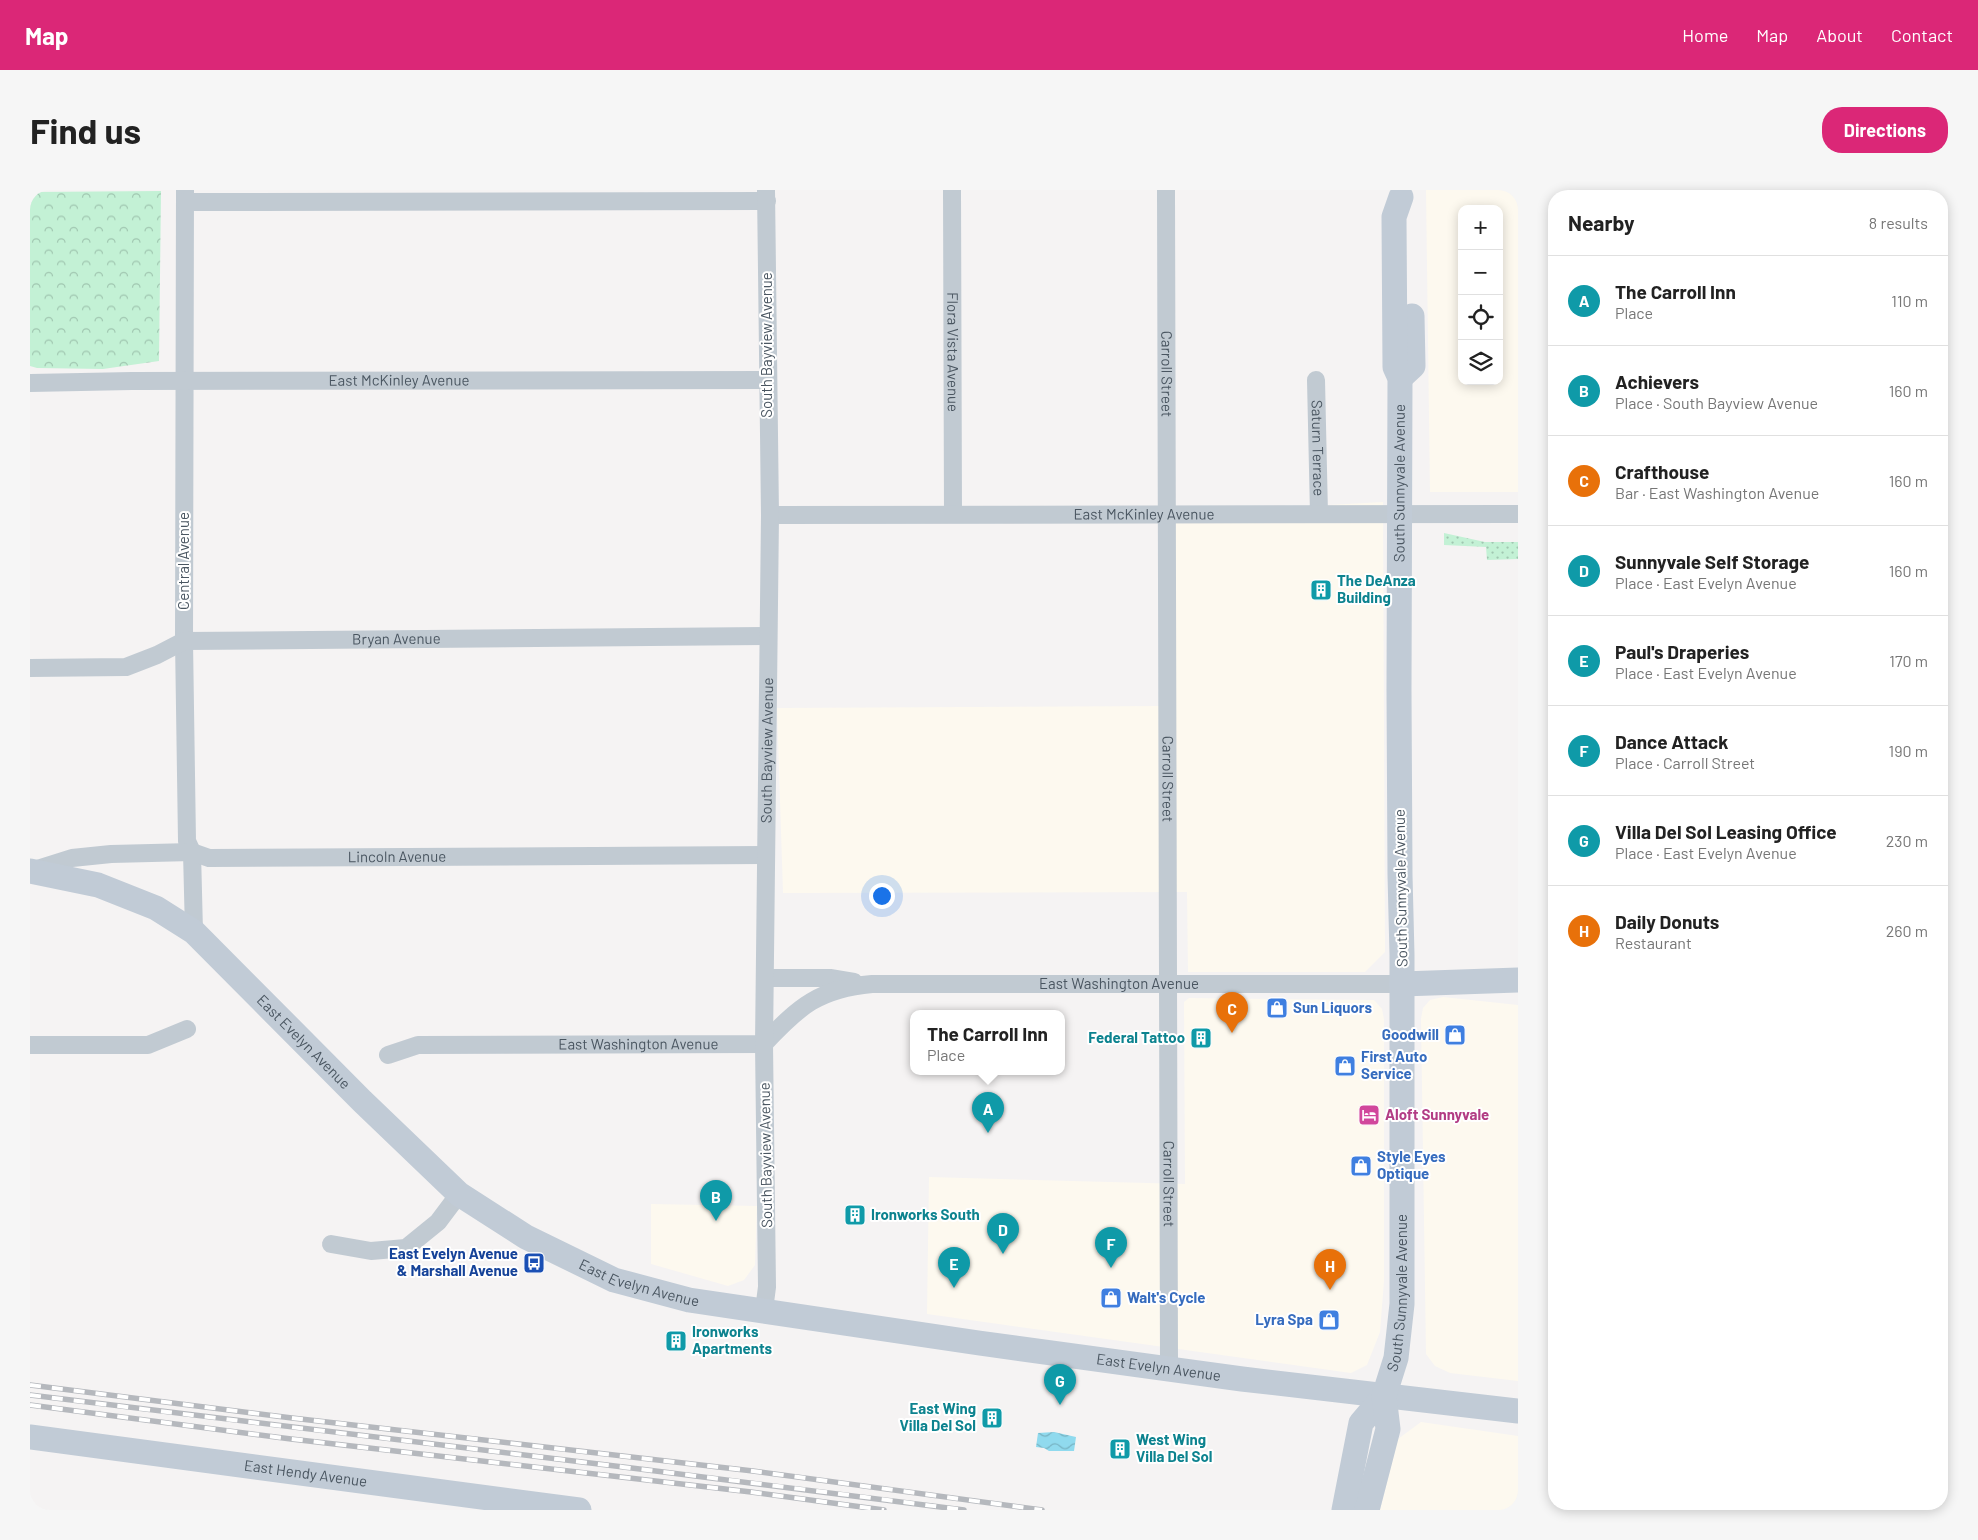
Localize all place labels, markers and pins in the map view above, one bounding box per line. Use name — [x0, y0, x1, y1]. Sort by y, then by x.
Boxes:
place label: The DeAnza Building — [1337, 571, 1416, 606]
building icon: The DeAnza Building — [1309, 578, 1333, 602]
pin: C — [1216, 992, 1248, 1033]
shop icon: Sun Liquors — [1265, 996, 1289, 1020]
place label: Sun Liquors — [1293, 998, 1372, 1016]
shop icon: Goodwill — [1443, 1023, 1467, 1047]
place label: Goodwill — [1382, 1025, 1439, 1043]
building icon: Federal Tattoo — [1189, 1026, 1213, 1050]
place label: Federal Tattoo — [1088, 1028, 1185, 1046]
place label: First Auto Service — [1361, 1047, 1427, 1082]
shop icon: First Auto Service — [1333, 1054, 1357, 1078]
pin: A — [972, 1092, 1004, 1133]
hotel icon: Aloft Sunnyvale — [1357, 1103, 1381, 1127]
place label: Aloft Sunnyvale — [1385, 1105, 1489, 1123]
place label: Style Eyes Optique — [1377, 1147, 1446, 1182]
shop icon: Style Eyes Optique — [1349, 1154, 1373, 1178]
pin: B — [700, 1180, 732, 1221]
building icon: Ironworks South — [843, 1203, 867, 1227]
place label: Ironworks South — [871, 1205, 980, 1223]
pin: D — [987, 1213, 1019, 1254]
pin: F — [1095, 1227, 1127, 1268]
place label: East Evelyn Avenue & Marshall Avenue — [389, 1244, 518, 1279]
pin: E — [938, 1247, 970, 1288]
pin: H — [1314, 1249, 1346, 1290]
bus stop icon: East Evelyn Avenue & Marshall Avenue — [522, 1251, 546, 1275]
shop icon: Walt's Cycle — [1099, 1286, 1123, 1310]
place label: Walt's Cycle — [1127, 1288, 1205, 1306]
shop icon: Lyra Spa — [1317, 1308, 1341, 1332]
place label: Lyra Spa — [1255, 1310, 1313, 1328]
place label: Ironworks Apartments — [692, 1322, 773, 1357]
building icon: Ironworks Apartments — [664, 1329, 688, 1353]
pin: G — [1044, 1364, 1076, 1405]
place label: East Wing Villa Del Sol — [900, 1399, 976, 1434]
building icon: East Wing Villa Del Sol — [980, 1406, 1004, 1430]
place label: West Wing Villa Del Sol — [1136, 1430, 1212, 1465]
building icon: West Wing Villa Del Sol — [1108, 1437, 1132, 1461]

